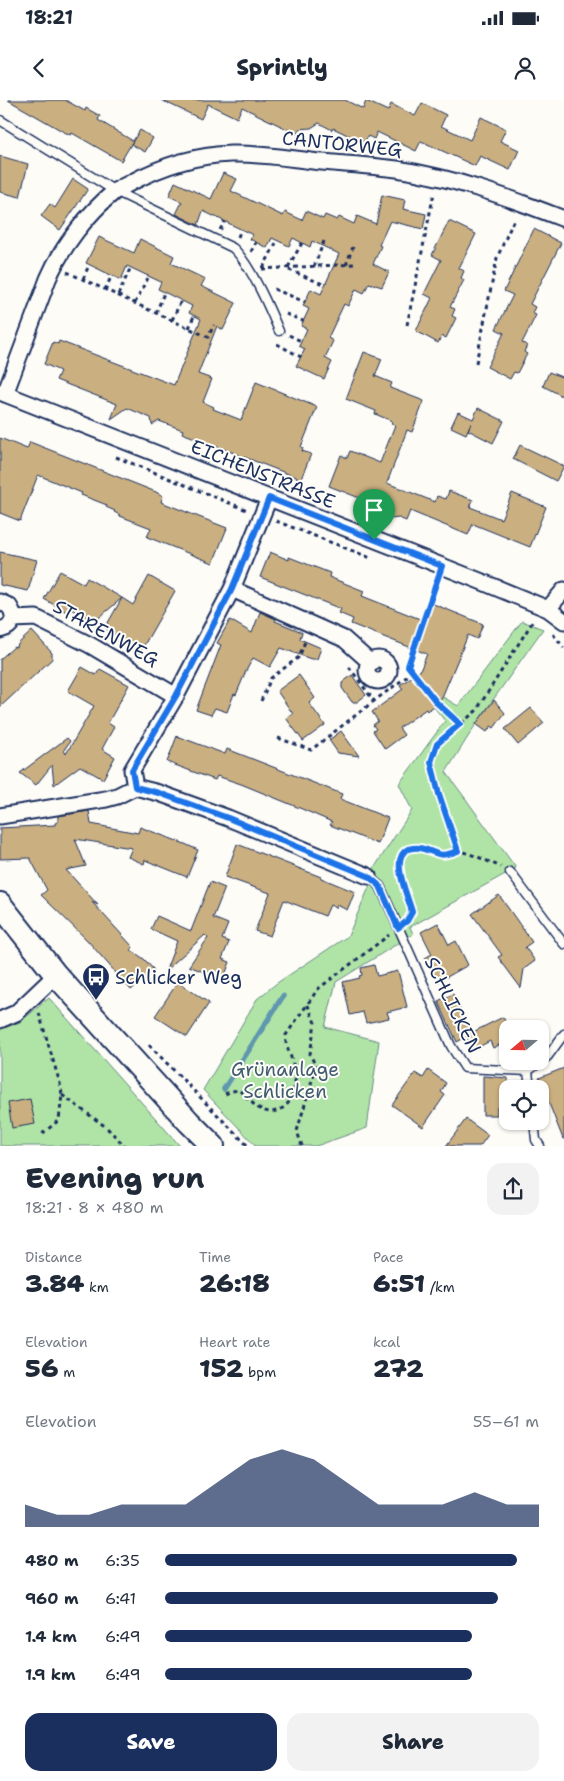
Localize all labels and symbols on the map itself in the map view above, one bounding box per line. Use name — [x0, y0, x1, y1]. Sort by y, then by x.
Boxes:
street label: CANTORWEG — [281, 125, 403, 163]
street label: EICHENSTRASSE — [187, 434, 339, 514]
pin — [353, 489, 395, 540]
street label: STARENWEG — [49, 594, 163, 672]
street label: SCHLICKEN — [419, 952, 487, 1058]
bus stop icon: Schlicker Weg — [81, 962, 111, 1001]
place label: Schlicker Weg — [115, 965, 242, 990]
north arrow — [499, 1020, 549, 1070]
park label: Grünanlage Schlicken — [231, 1057, 339, 1104]

